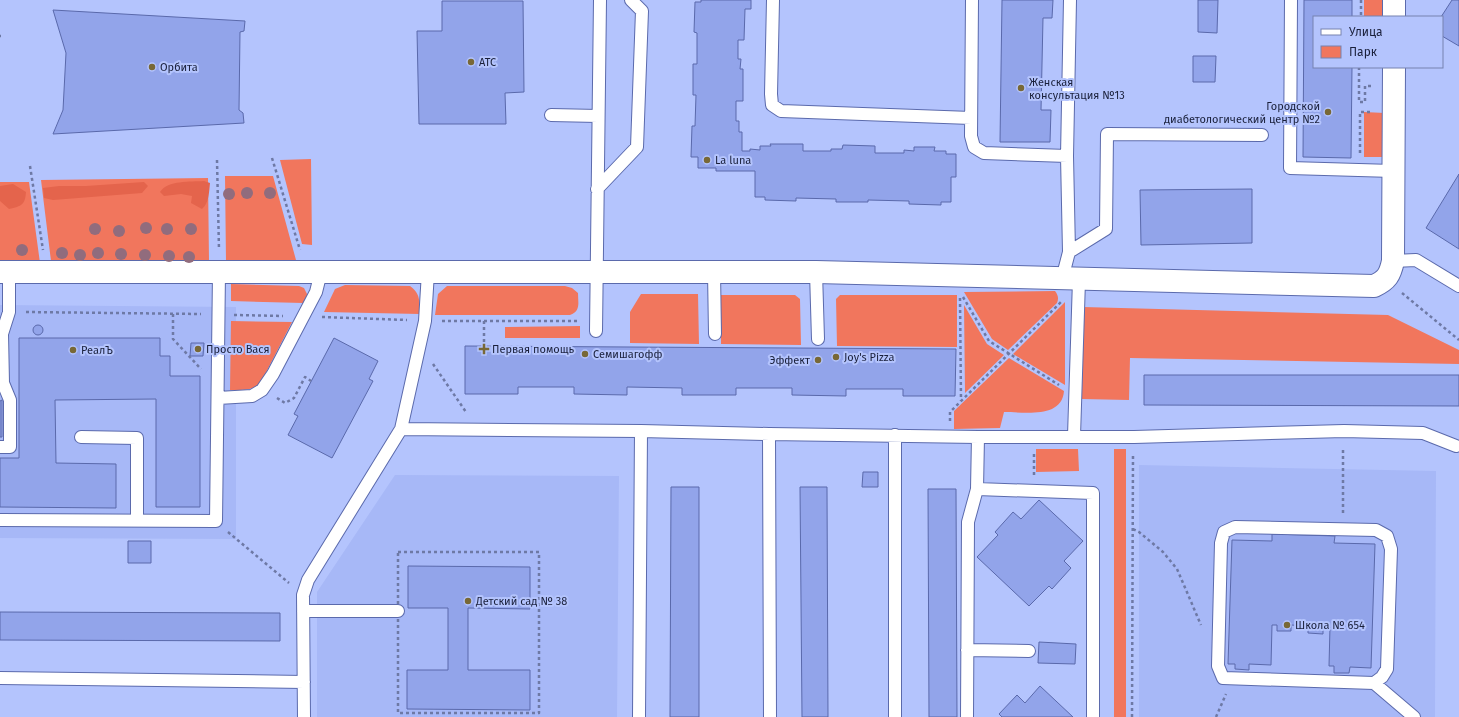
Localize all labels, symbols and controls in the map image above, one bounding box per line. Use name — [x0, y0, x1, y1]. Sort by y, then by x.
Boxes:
legend — [1313, 16, 1443, 68]
text: Улица — [1349, 25, 1383, 39]
text: Парк — [1349, 45, 1378, 59]
place label: АТС — [479, 56, 496, 69]
marker: АТС — [466, 57, 476, 67]
place label: Орбита — [160, 61, 198, 74]
marker: Орбита — [147, 62, 157, 72]
place label: Женская консультация №13 — [1029, 76, 1125, 102]
marker: Женская консультация №13 — [1016, 83, 1026, 93]
place label: Городской диабетологический центр №2 — [1164, 100, 1320, 126]
marker: Городской диабетологический центр №2 — [1323, 107, 1333, 117]
place label: La luna — [715, 154, 751, 167]
marker: La luna — [702, 155, 712, 165]
place label: Просто Вася — [206, 343, 270, 356]
place label: Первая помощь — [492, 343, 574, 356]
place label: РеалЪ — [81, 344, 113, 357]
marker: Просто Вася — [193, 344, 203, 354]
marker: Первая помощь — [479, 344, 489, 354]
marker: РеалЪ — [68, 345, 78, 355]
place label: Семишагофф — [593, 348, 662, 361]
marker: Семишагофф — [580, 349, 590, 359]
place label: Joy's Pizza — [844, 351, 894, 364]
marker: Joy's Pizza — [831, 352, 841, 362]
place label: Эффект — [769, 354, 810, 367]
marker: Эффект — [813, 355, 823, 365]
place label: Детский сад № 38 — [475, 595, 567, 608]
marker: Детский сад № 38 — [463, 596, 473, 606]
place label: Школа № 654 — [1295, 619, 1365, 632]
marker: Школа № 654 — [1282, 620, 1292, 630]

